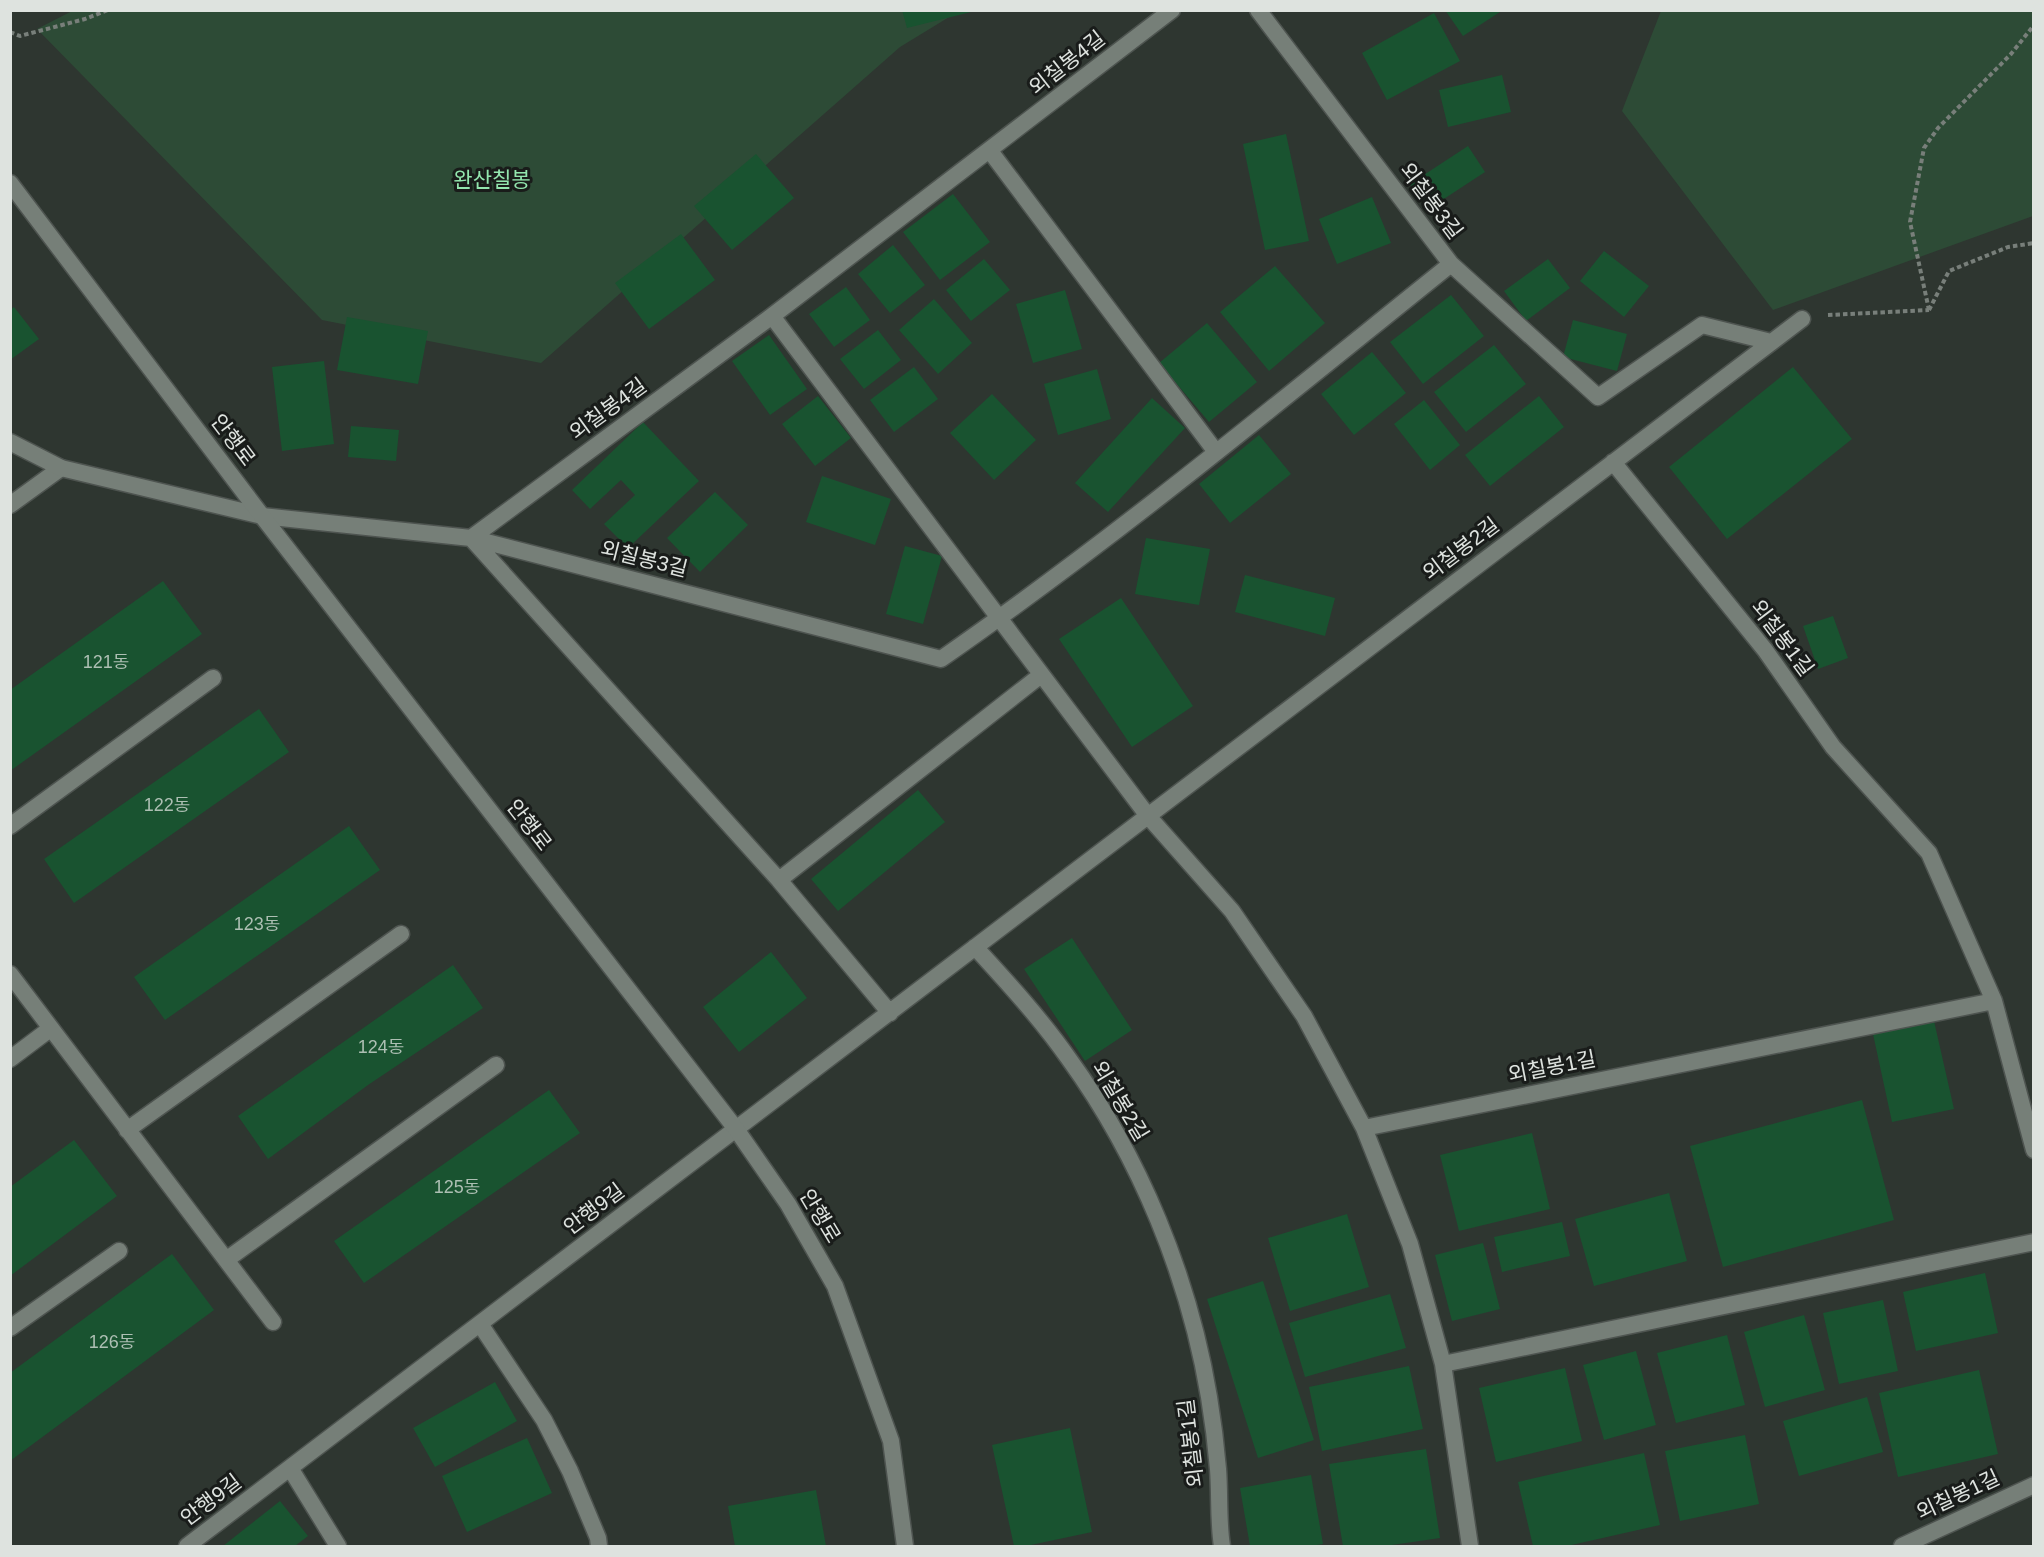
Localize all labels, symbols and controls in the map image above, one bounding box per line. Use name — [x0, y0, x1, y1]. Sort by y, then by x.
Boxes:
street label: 외칠봉4길 — [1025, 26, 1109, 99]
street label: 외칠봉3길 — [1395, 158, 1467, 243]
park label: 완산칠봉 — [453, 168, 531, 191]
street label: 외칠봉4길 — [565, 373, 650, 444]
street label: 안행로 — [207, 410, 260, 470]
street label: 외칠봉2길 — [1418, 513, 1503, 585]
street label: 외칠봉3길 — [598, 537, 690, 580]
street label: 외칠봉1길 — [1746, 595, 1818, 680]
house number: 121동 — [83, 652, 129, 672]
house number: 122동 — [144, 795, 190, 815]
street label: 안행로 — [502, 795, 556, 855]
house number: 123동 — [234, 914, 280, 934]
house number: 124동 — [358, 1037, 404, 1057]
street label: 외칠봉1길 — [1506, 1047, 1598, 1086]
street label: 외칠봉2길 — [1088, 1057, 1153, 1145]
house number: 125동 — [434, 1177, 480, 1197]
street label: 안행9길 — [559, 1178, 628, 1239]
street label: 안행로 — [796, 1185, 845, 1247]
house number: 126동 — [89, 1332, 135, 1352]
street label: 외칠봉1길 — [1174, 1398, 1207, 1489]
street label: 외칠봉1길 — [1913, 1465, 2003, 1524]
street label: 안행9길 — [176, 1469, 245, 1530]

